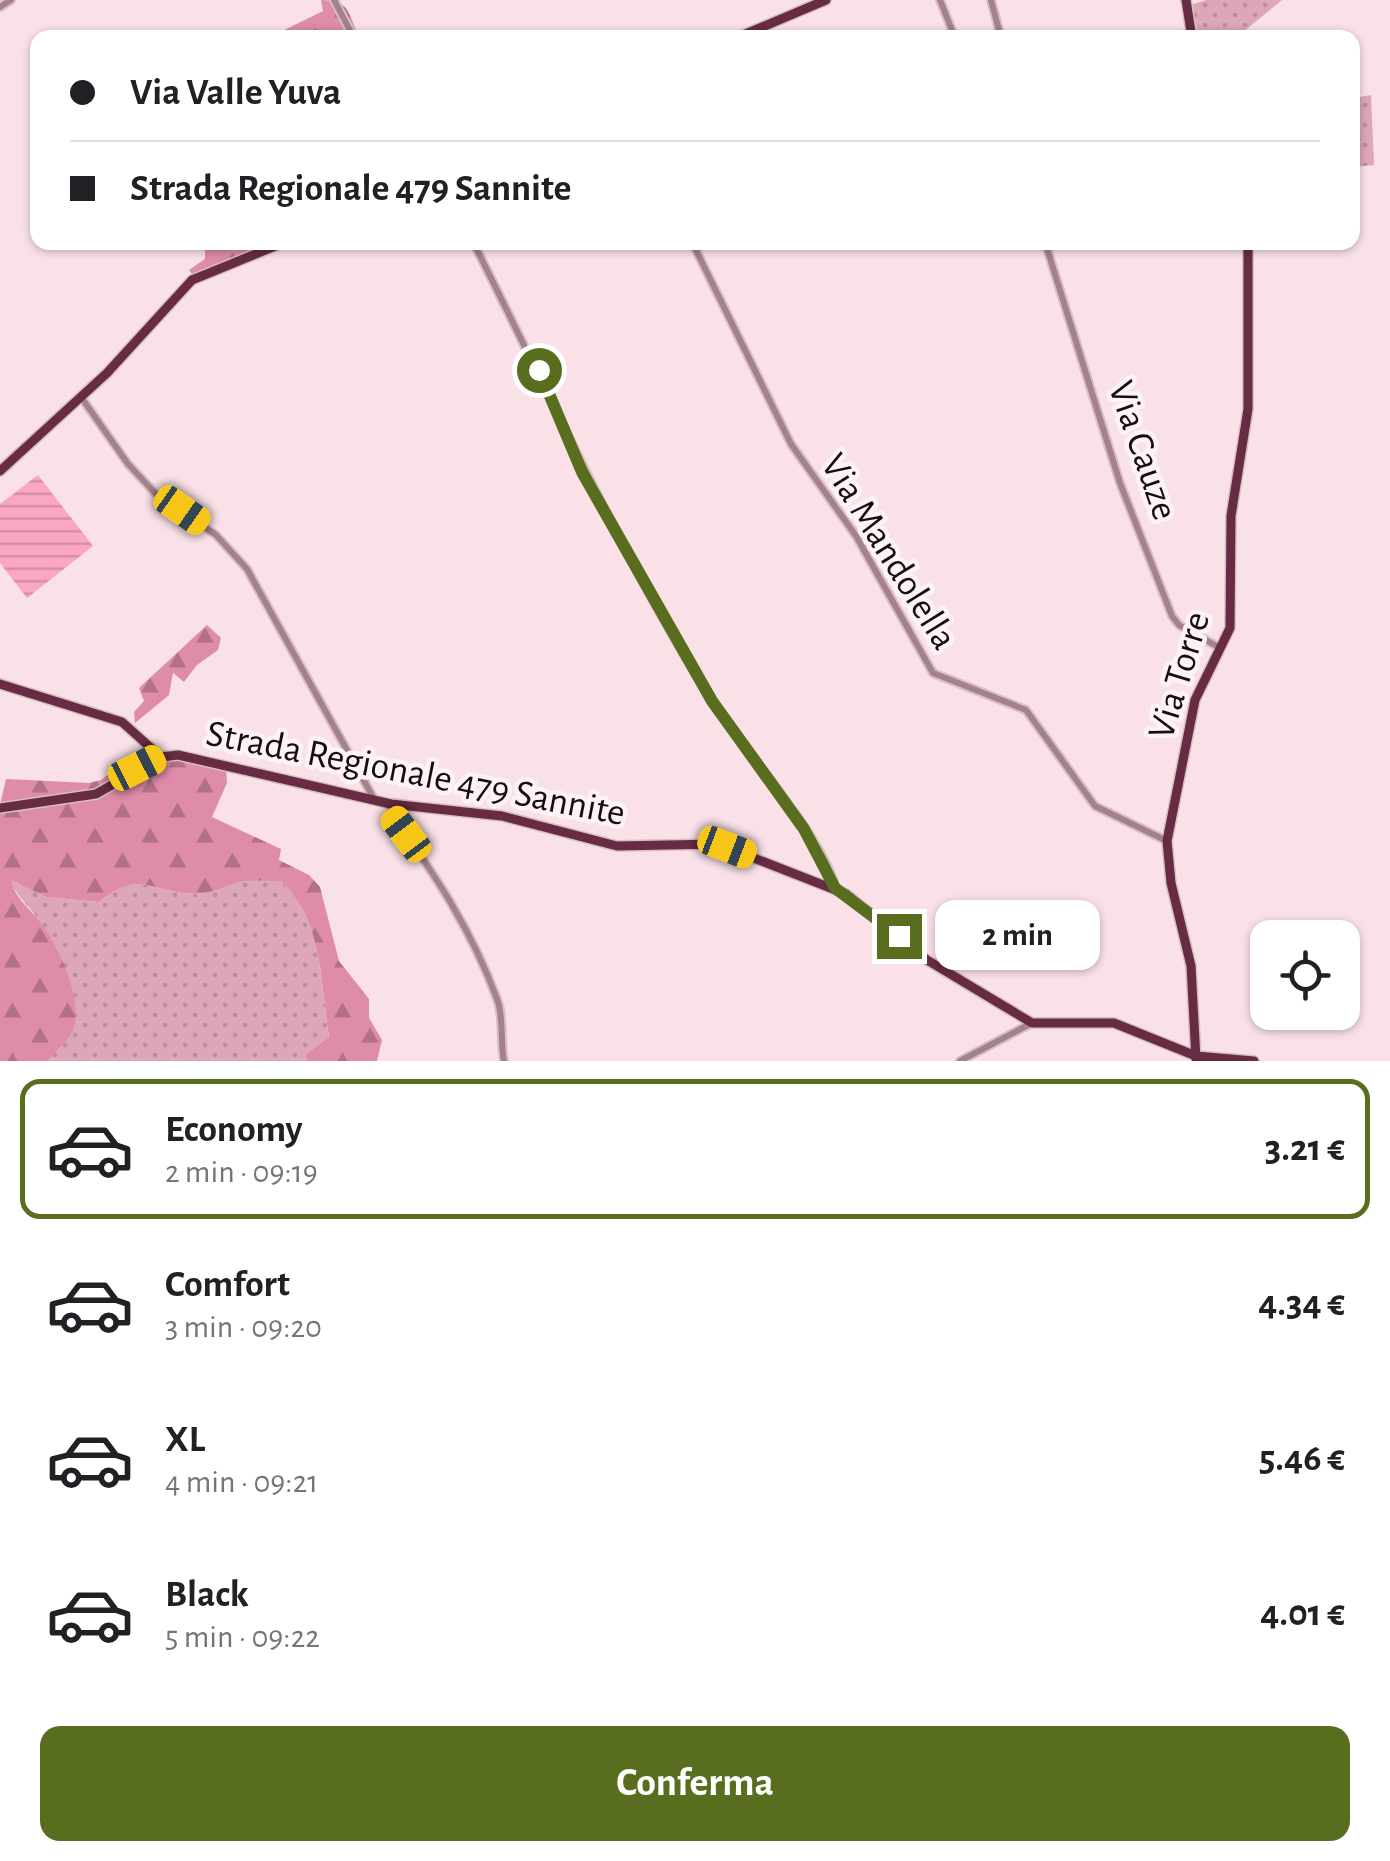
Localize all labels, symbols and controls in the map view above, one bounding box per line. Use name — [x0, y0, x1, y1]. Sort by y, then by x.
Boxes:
text: Via Valle Yuva — [130, 74, 341, 112]
text: Strada Regionale 479 Sannite — [130, 170, 572, 208]
route start — [517, 348, 562, 393]
street label: Via Cauze — [1101, 376, 1183, 525]
street label: Via Mandolella — [813, 448, 963, 656]
car — [149, 481, 215, 539]
street label: Via Torre — [1143, 607, 1217, 744]
street label: Strada Regionale 479 Sannite — [203, 715, 628, 833]
car — [103, 741, 171, 795]
car — [376, 801, 436, 867]
car — [694, 822, 760, 872]
callout: 2 min — [934, 901, 1099, 971]
route end — [877, 914, 922, 959]
text: 2 min — [982, 919, 1053, 951]
map controls — [1250, 920, 1360, 1030]
button: locate — [1250, 920, 1360, 1030]
icon: car — [45, 1104, 135, 1194]
text: Economy — [165, 1111, 303, 1149]
text: 3.21 € — [1265, 1130, 1345, 1168]
text: 2 min · 09:19 — [165, 1156, 318, 1188]
icon: car — [45, 1259, 135, 1349]
text: Comfort — [165, 1266, 290, 1304]
text: 4.34 € — [1258, 1285, 1345, 1323]
text: 3 min · 09:20 — [165, 1311, 322, 1343]
icon: car — [45, 1414, 135, 1504]
text: XL — [165, 1421, 205, 1459]
text: 5.46 € — [1259, 1440, 1345, 1478]
text: 4 min · 09:21 — [165, 1466, 318, 1498]
icon: car — [45, 1569, 135, 1659]
text: Black — [165, 1576, 249, 1614]
text: 4.01 € — [1260, 1595, 1345, 1633]
text: 5 min · 09:22 — [165, 1621, 320, 1653]
button: Conferma — [40, 1726, 1350, 1841]

